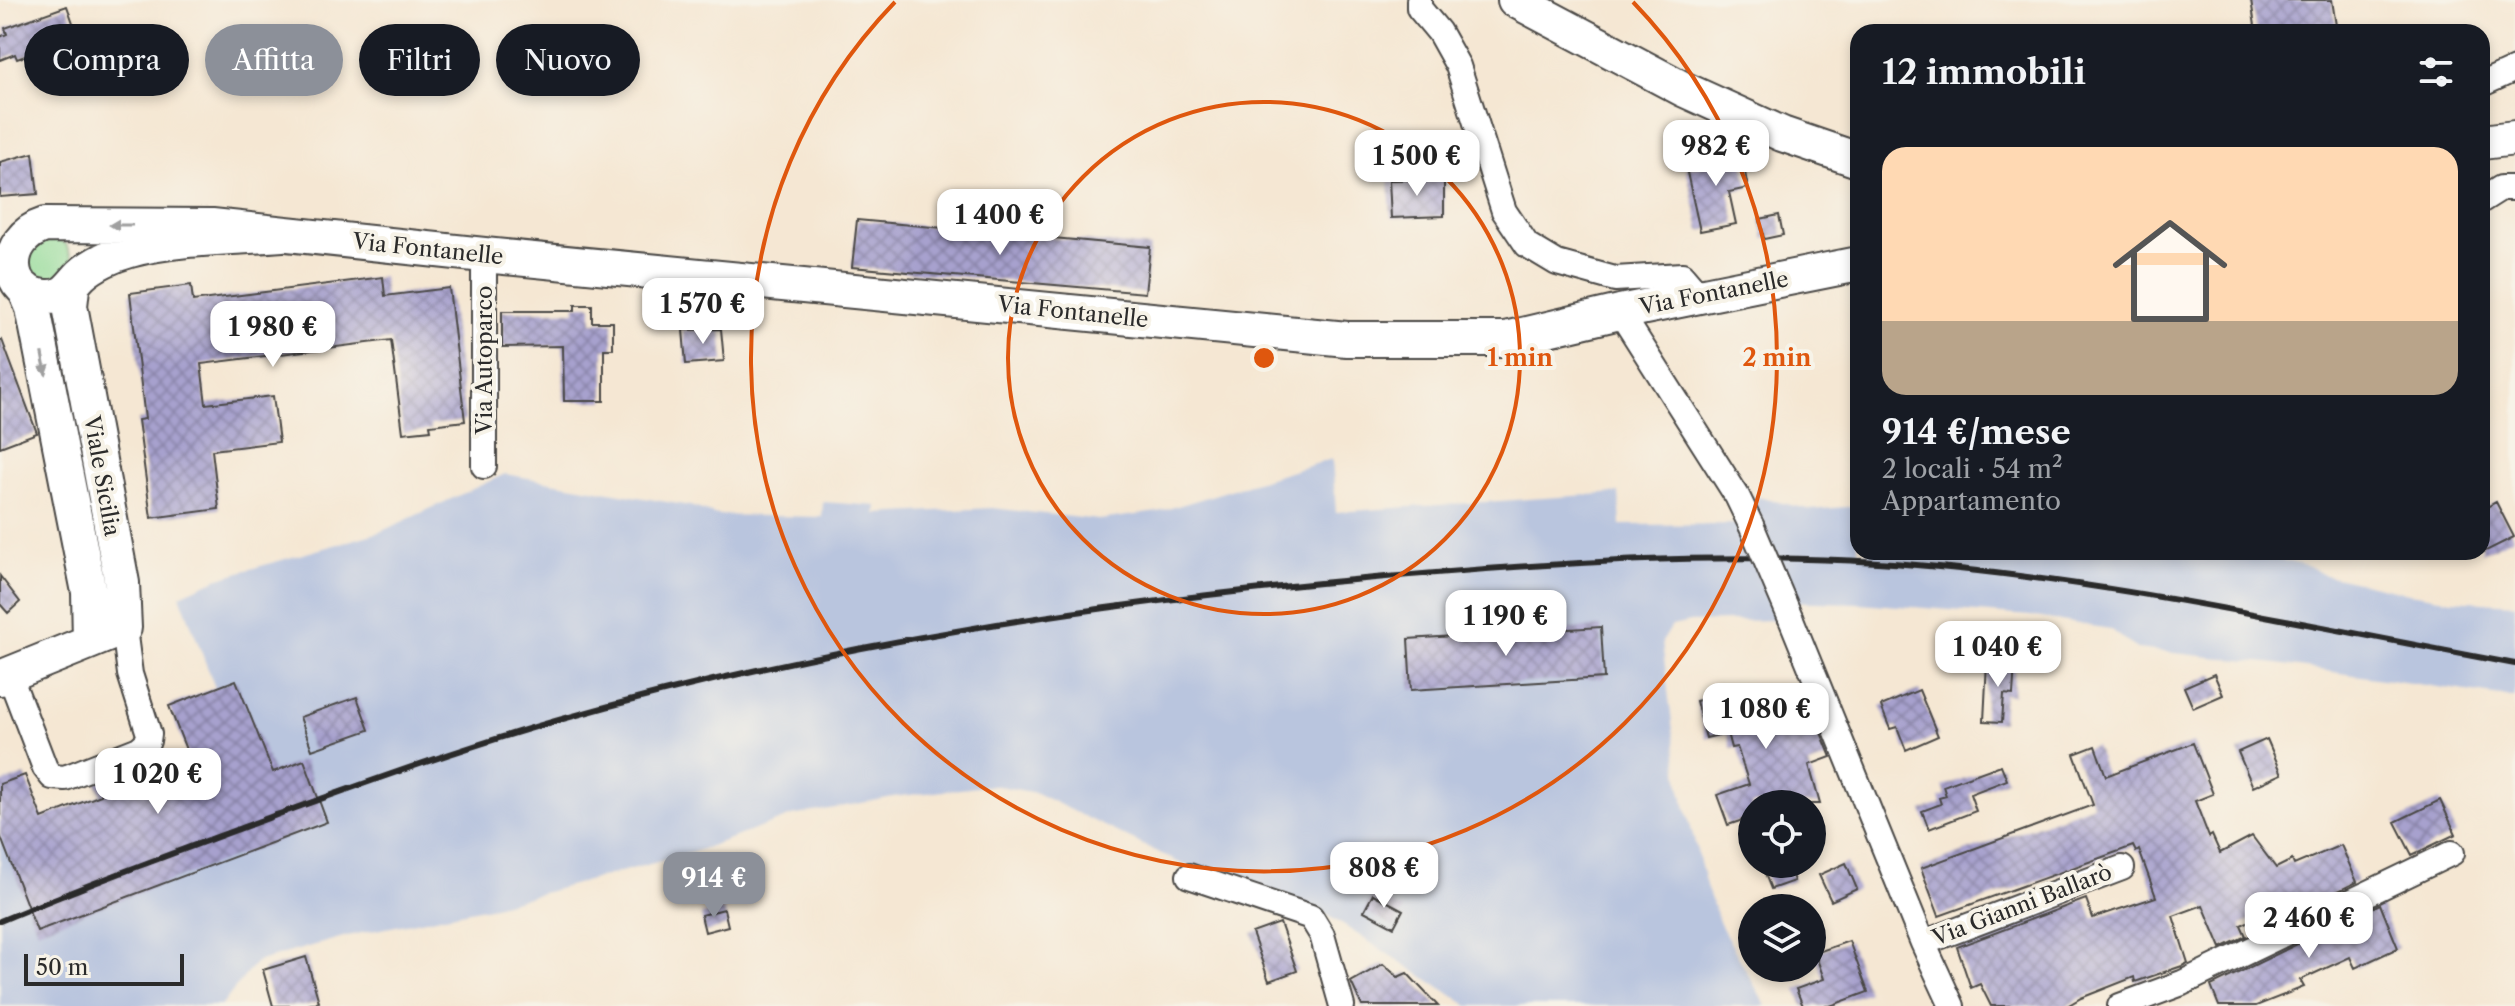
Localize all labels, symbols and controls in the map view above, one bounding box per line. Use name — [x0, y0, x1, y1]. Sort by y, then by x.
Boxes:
chip: Compra — [24, 24, 189, 96]
chip: Affitta — [205, 24, 343, 96]
chip: Filtri — [359, 24, 480, 96]
chip: Nuovo — [496, 24, 640, 96]
icon: filters — [2414, 50, 2458, 94]
text: 12 immobili — [1882, 51, 2086, 93]
pin: 982 € — [1660, 120, 1772, 188]
pin: 1 500 € — [1343, 130, 1491, 198]
text: 982 € — [1681, 130, 1751, 162]
text: 1 500 € — [1373, 140, 1461, 172]
pin: 1 400 € — [926, 189, 1074, 257]
text: 1 400 € — [955, 199, 1045, 231]
icon: home — [2098, 199, 2242, 343]
one-way arrow — [108, 219, 133, 231]
street label: Via Fontanelle — [350, 228, 505, 270]
street label: Via Fontanelle — [1636, 265, 1791, 321]
pin: 1 570 € — [629, 278, 777, 346]
street label: Via Autoparco — [471, 286, 498, 435]
text: 1 570 € — [660, 288, 746, 320]
street label: Via Fontanelle — [995, 291, 1150, 333]
pin: 1 980 € — [199, 301, 347, 369]
text: 1 980 € — [228, 311, 318, 343]
text: 1 min — [1487, 343, 1553, 372]
text: 2 min — [1742, 343, 1812, 372]
centre of rings — [1250, 344, 1278, 372]
one-way arrow — [38, 352, 51, 377]
text: 914 €/mese — [1882, 411, 2071, 453]
street label: Viale Sicilia — [78, 413, 126, 539]
text: 2 locali · 54 m² — [1882, 453, 2063, 485]
text: Appartamento — [1882, 485, 2061, 517]
pin: 1 190 € — [1432, 590, 1580, 658]
text: 1 190 € — [1463, 600, 1549, 632]
pin: 1 040 € — [1924, 621, 2072, 689]
text: 1 040 € — [1953, 631, 2043, 663]
pin: 1 080 € — [1692, 683, 1840, 751]
text: 1 080 € — [1721, 693, 1811, 725]
pin: 1 020 € — [84, 748, 232, 816]
text: 1 020 € — [113, 758, 203, 790]
map controls — [1738, 790, 1826, 982]
button: locate — [1738, 790, 1826, 878]
pin: 808 € — [1328, 842, 1440, 910]
pin: 914 € — [658, 852, 770, 920]
text: 808 € — [1348, 852, 1420, 884]
street label: Via Gianni Ballarò — [1928, 858, 2116, 952]
text: 914 € — [681, 862, 747, 894]
pin: 2 460 € — [2235, 892, 2383, 960]
button: layers — [1738, 894, 1826, 982]
text: 2 460 € — [2263, 902, 2355, 934]
scale bar — [24, 950, 184, 986]
text: 50 m — [36, 954, 88, 981]

